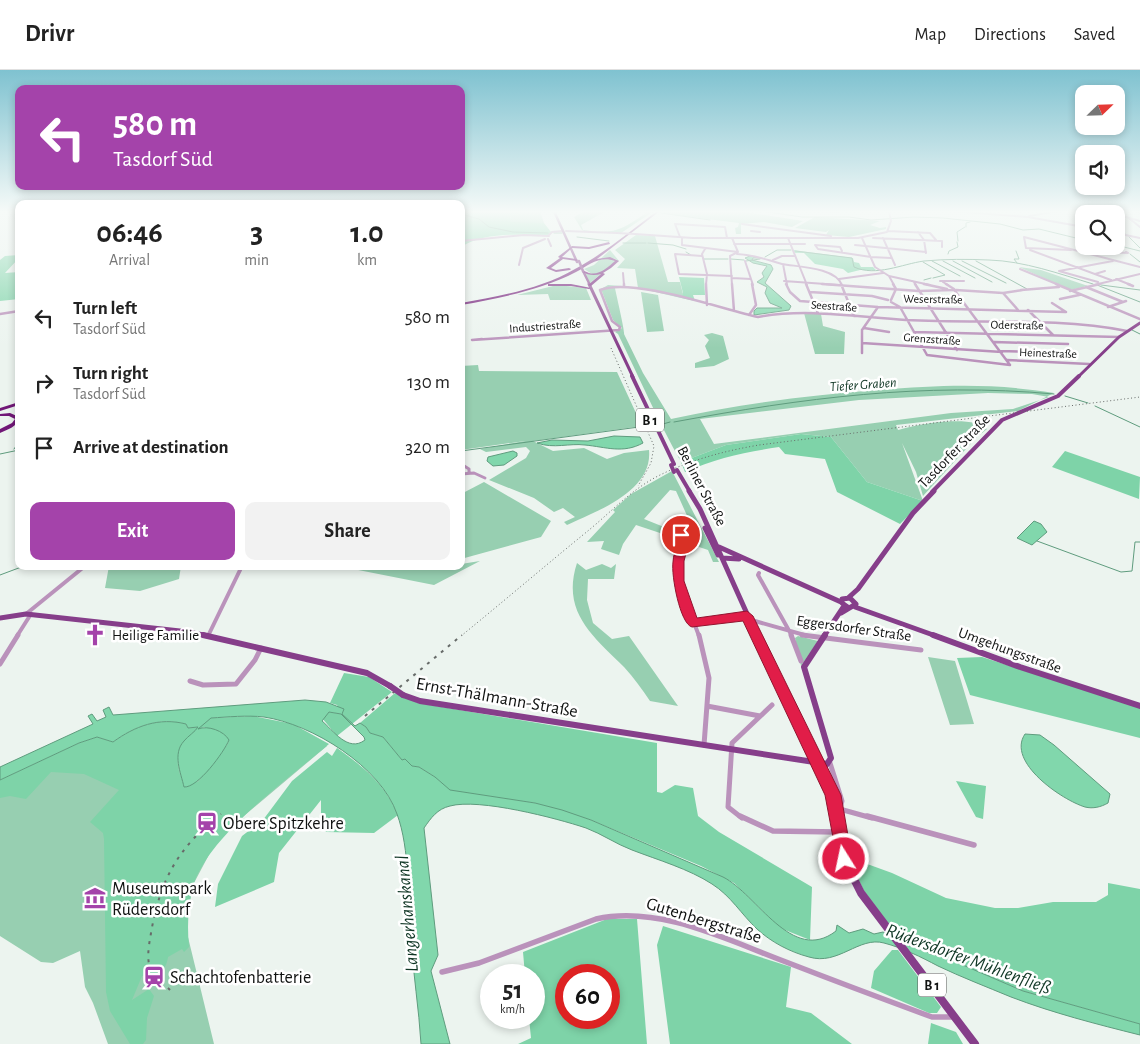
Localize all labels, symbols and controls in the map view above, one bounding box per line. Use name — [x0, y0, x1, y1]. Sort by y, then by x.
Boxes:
text: Drivr — [25, 22, 74, 46]
text: Map — [915, 26, 946, 44]
text: Directions — [974, 26, 1046, 44]
text: Saved — [1074, 26, 1115, 44]
north arrow — [1075, 85, 1125, 135]
map controls — [1075, 85, 1125, 255]
icon: left — [30, 105, 95, 170]
text: 580 m — [113, 107, 197, 142]
button: sound — [1075, 145, 1125, 195]
text: Tasdorf Süd — [113, 148, 213, 170]
button: search — [1075, 205, 1125, 255]
text: 06:46 — [96, 218, 163, 248]
text: 3 — [250, 218, 263, 248]
text: 1.0 — [350, 218, 384, 248]
text: Arrival — [109, 252, 150, 268]
text: min — [244, 252, 269, 268]
text: km — [357, 252, 377, 268]
street label: Weserstraße — [903, 292, 963, 306]
street label: Seestraße — [811, 298, 857, 314]
text: Turn left — [73, 299, 137, 318]
icon: left — [30, 304, 58, 332]
text: 580 m — [405, 308, 450, 327]
street label: Industriestraße — [509, 318, 581, 334]
street label: Oderstraße — [990, 319, 1044, 331]
text: Tasdorf Süd — [73, 321, 146, 337]
street label: Grenzstraße — [903, 331, 961, 347]
street label: Heinestraße — [1019, 346, 1077, 360]
text: Turn right — [73, 364, 148, 383]
icon: right — [30, 369, 58, 397]
text: 130 m — [407, 373, 450, 392]
water label: Tiefer Graben — [829, 376, 897, 394]
text: Tasdorf Süd — [73, 386, 146, 402]
road number: B 1 — [636, 408, 664, 432]
street label: Tasdorfer Straße — [916, 412, 993, 491]
icon: arrive — [30, 434, 58, 462]
text: Arrive at destination — [73, 438, 229, 457]
text: 320 m — [405, 438, 450, 457]
street label: Berliner Straße — [674, 444, 729, 529]
button: Exit — [30, 502, 235, 560]
button: Share — [245, 502, 450, 560]
pin — [660, 514, 702, 556]
icon: arrive — [667, 521, 695, 549]
street label: Eggersdorfer Straße — [796, 613, 912, 644]
church icon: Heilige Familie — [82, 622, 108, 648]
street label: Umgehungsstraße — [956, 625, 1063, 676]
place label: Heilige Familie — [112, 628, 199, 643]
street label: Ernst-Thälmann-Straße — [415, 675, 579, 721]
station icon: Obere Spitzkehre — [194, 810, 220, 836]
place label: Obere Spitzkehre — [223, 815, 344, 833]
position arrow — [817, 832, 869, 884]
water label: Langerhanskanal — [393, 854, 422, 973]
place label: Museumspark Rüdersdorf — [112, 880, 212, 919]
museum icon: Museumspark Rüdersdorf — [82, 885, 108, 911]
street label: Gutenbergstraße — [644, 895, 763, 947]
water label: Rüdersdorfer Mühlenfließ — [883, 921, 1053, 998]
station icon: Schachtofenbatterie — [141, 964, 167, 990]
speed limit sign: 60 — [555, 964, 620, 1029]
place label: Schachtofenbatterie — [170, 969, 311, 987]
road number: B 1 — [918, 974, 946, 996]
text: 51 — [503, 978, 522, 1003]
text: km/h — [500, 1003, 525, 1015]

